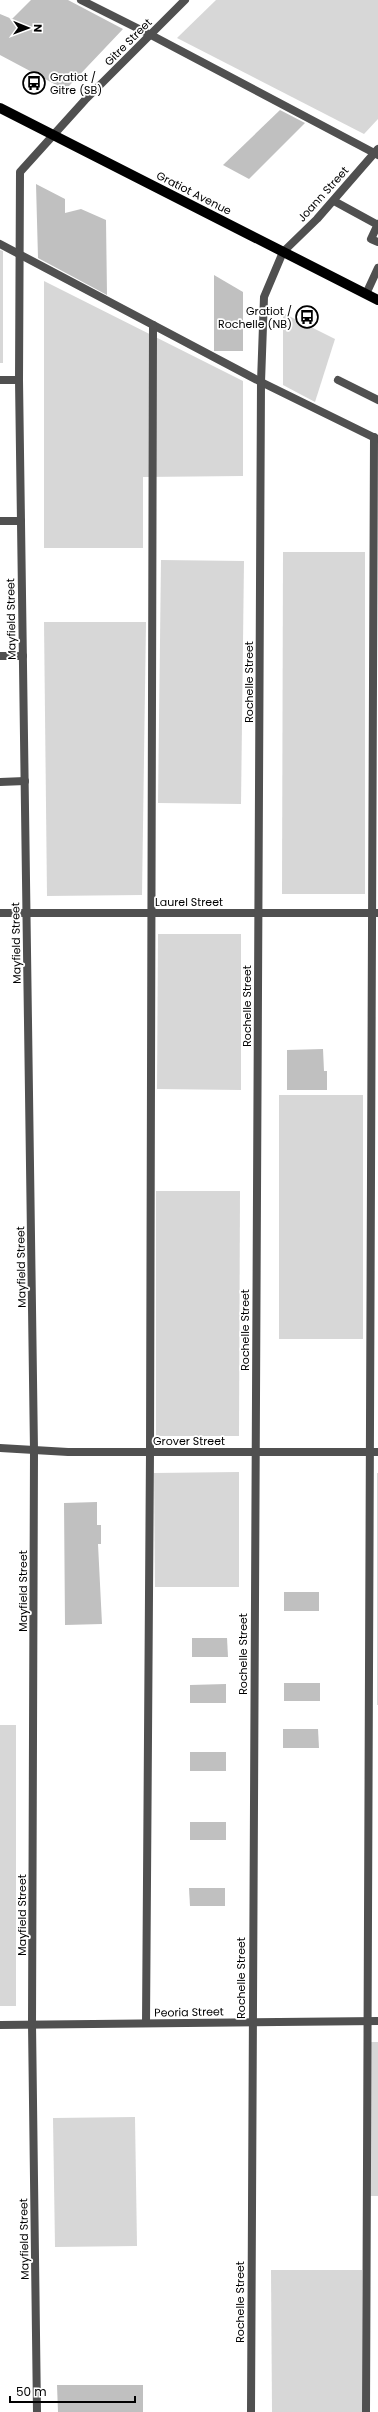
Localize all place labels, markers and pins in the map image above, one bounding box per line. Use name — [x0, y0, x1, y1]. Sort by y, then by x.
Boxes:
place label: Gratiot / Gitre (SB) — [50, 69, 102, 98]
bus stop icon: Gratiot / Gitre (SB) — [21, 70, 47, 96]
place label: Gratiot / Rochelle (NB) — [218, 303, 292, 332]
bus stop icon: Gratiot / Rochelle (NB) — [294, 304, 320, 330]

